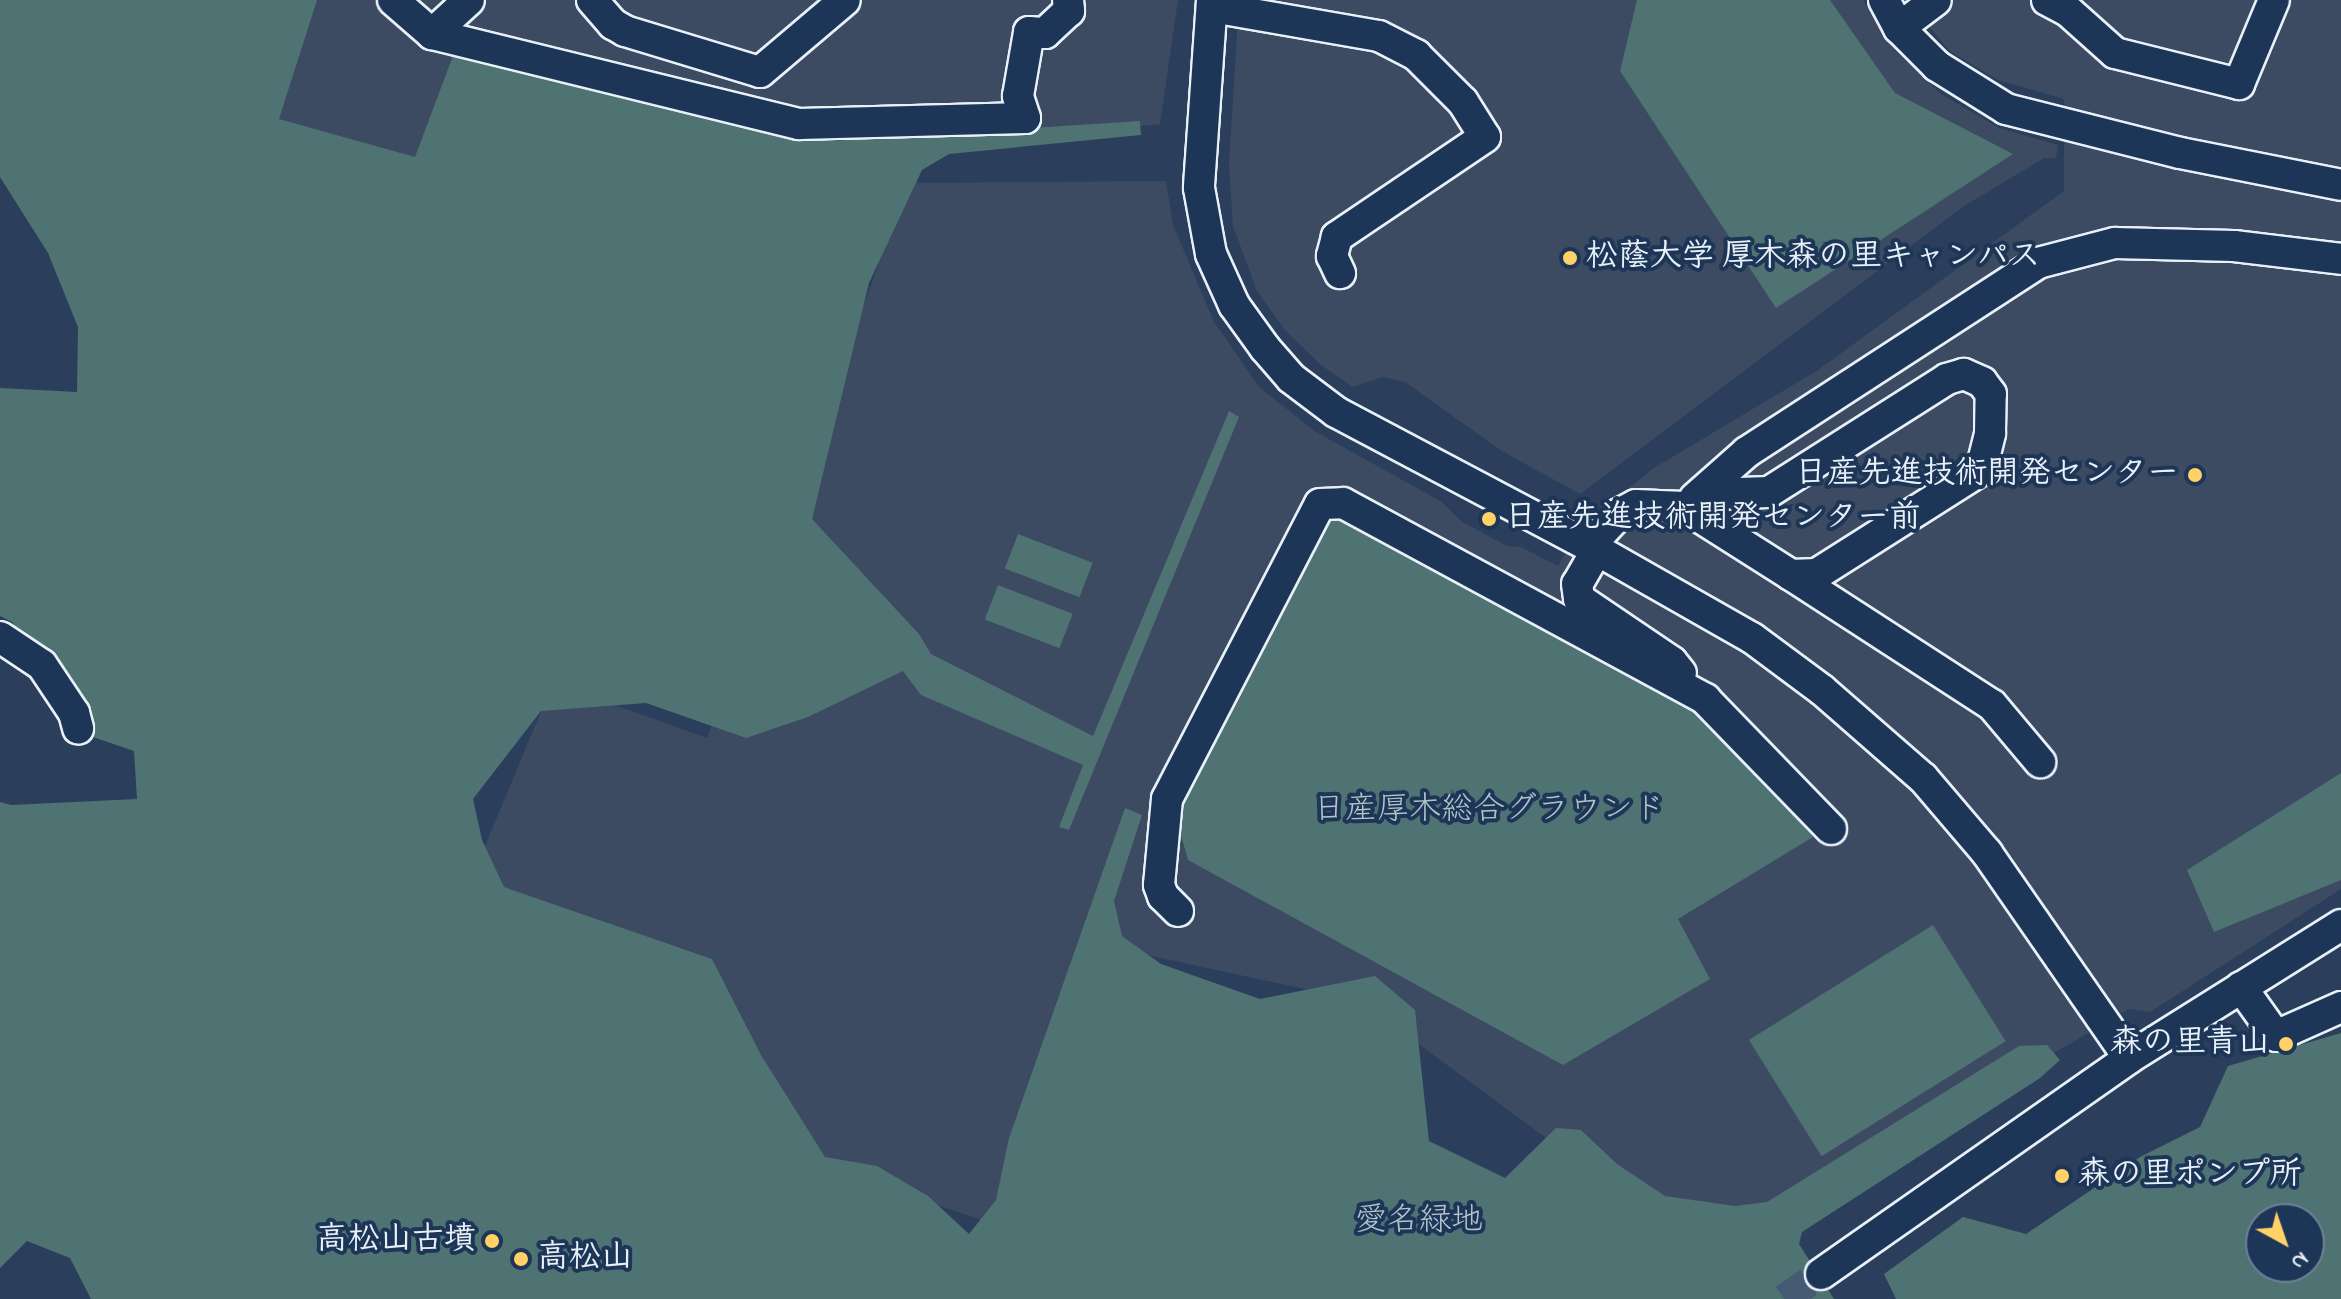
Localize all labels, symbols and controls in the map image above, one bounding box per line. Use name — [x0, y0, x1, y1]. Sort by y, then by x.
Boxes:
place label: 松蔭大学 厚木森の里キャンパス — [1586, 239, 2042, 277]
marker: 松蔭大学 厚木森の里キャンパス — [1561, 249, 1579, 267]
place label: 日産先進技術開発センター — [1795, 456, 2179, 494]
marker: 日産先進技術開発センター — [2186, 466, 2204, 484]
place label: 日産先進技術開発センター前 — [1505, 500, 1921, 538]
marker: 日産先進技術開発センター前 — [1480, 510, 1498, 528]
park label: 日産厚木総合グラウンド — [1313, 792, 1665, 830]
place label: 森の里青山 — [2110, 1025, 2270, 1063]
marker: 森の里青山 — [2277, 1035, 2295, 1053]
place label: 森の里ポンプ所 — [2078, 1157, 2302, 1195]
marker: 森の里ポンプ所 — [2053, 1167, 2071, 1185]
park label: 愛名緑地 — [1355, 1203, 1483, 1241]
north arrow — [2245, 1203, 2325, 1283]
place label: 高松山古墳 — [316, 1222, 476, 1260]
marker: 高松山古墳 — [483, 1232, 501, 1250]
place label: 高松山 — [537, 1240, 633, 1278]
text: N — [2283, 1243, 2315, 1277]
marker: 高松山 — [512, 1250, 530, 1268]

